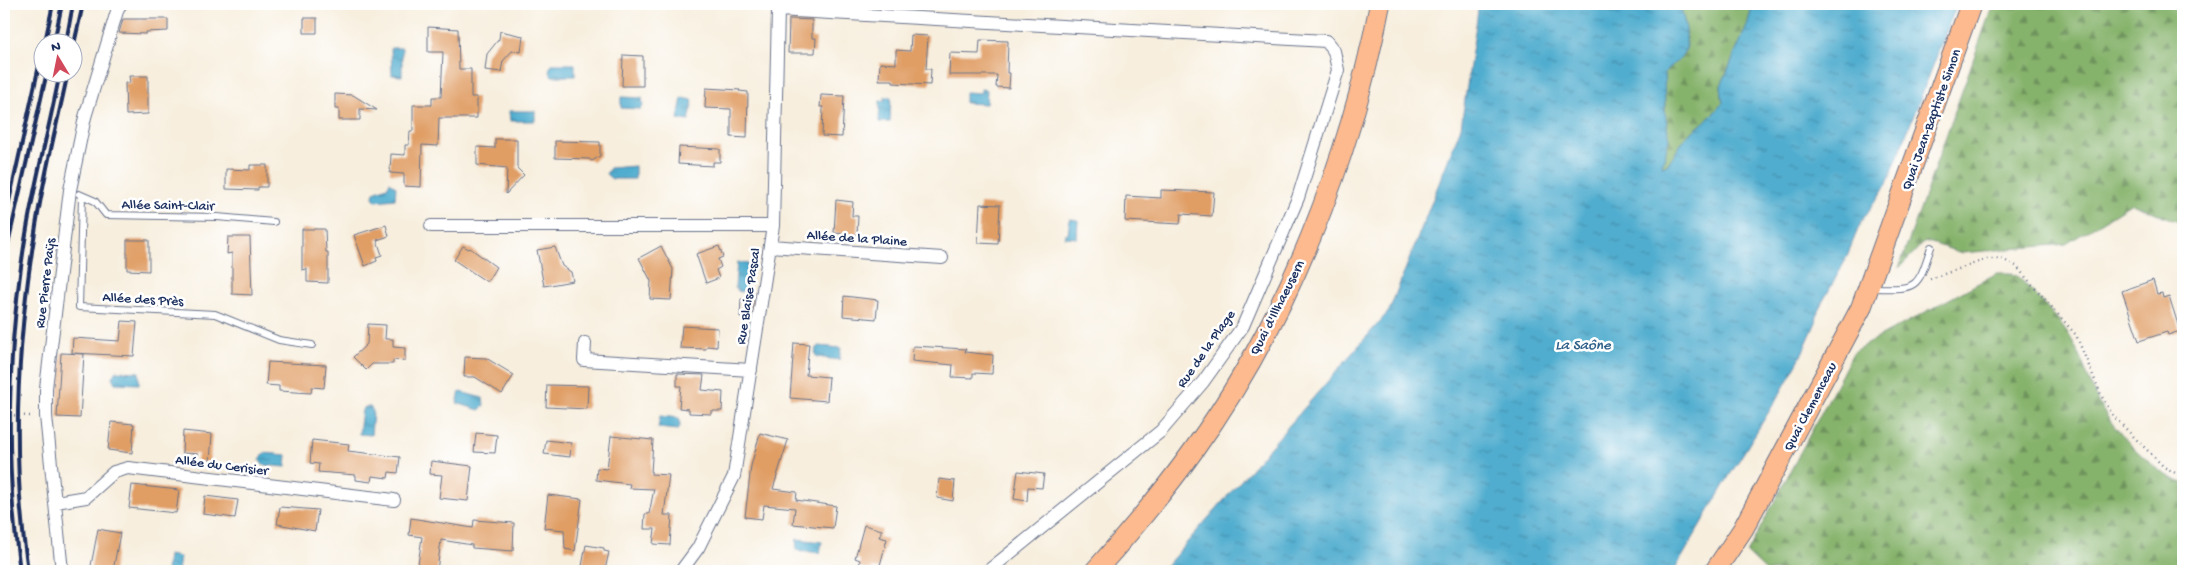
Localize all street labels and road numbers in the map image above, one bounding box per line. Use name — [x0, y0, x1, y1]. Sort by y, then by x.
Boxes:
street label: Quai Jean-Baptiste Simon — [1899, 47, 1966, 193]
street label: Allée Saint-Clair — [121, 197, 215, 216]
street label: Allée de la Plaine — [806, 228, 908, 252]
street label: Rue Pierre Paÿs — [33, 237, 61, 329]
street label: Rue Blaise Pascal — [733, 247, 765, 346]
street label: Quai d'Illhaeusern — [1247, 257, 1310, 359]
street label: Allée des Près — [102, 290, 185, 311]
street label: Rue de la Plage — [1174, 307, 1241, 392]
street label: Quai Clemenceau — [1781, 359, 1842, 454]
street label: Allée du Cerisier — [174, 452, 270, 481]

